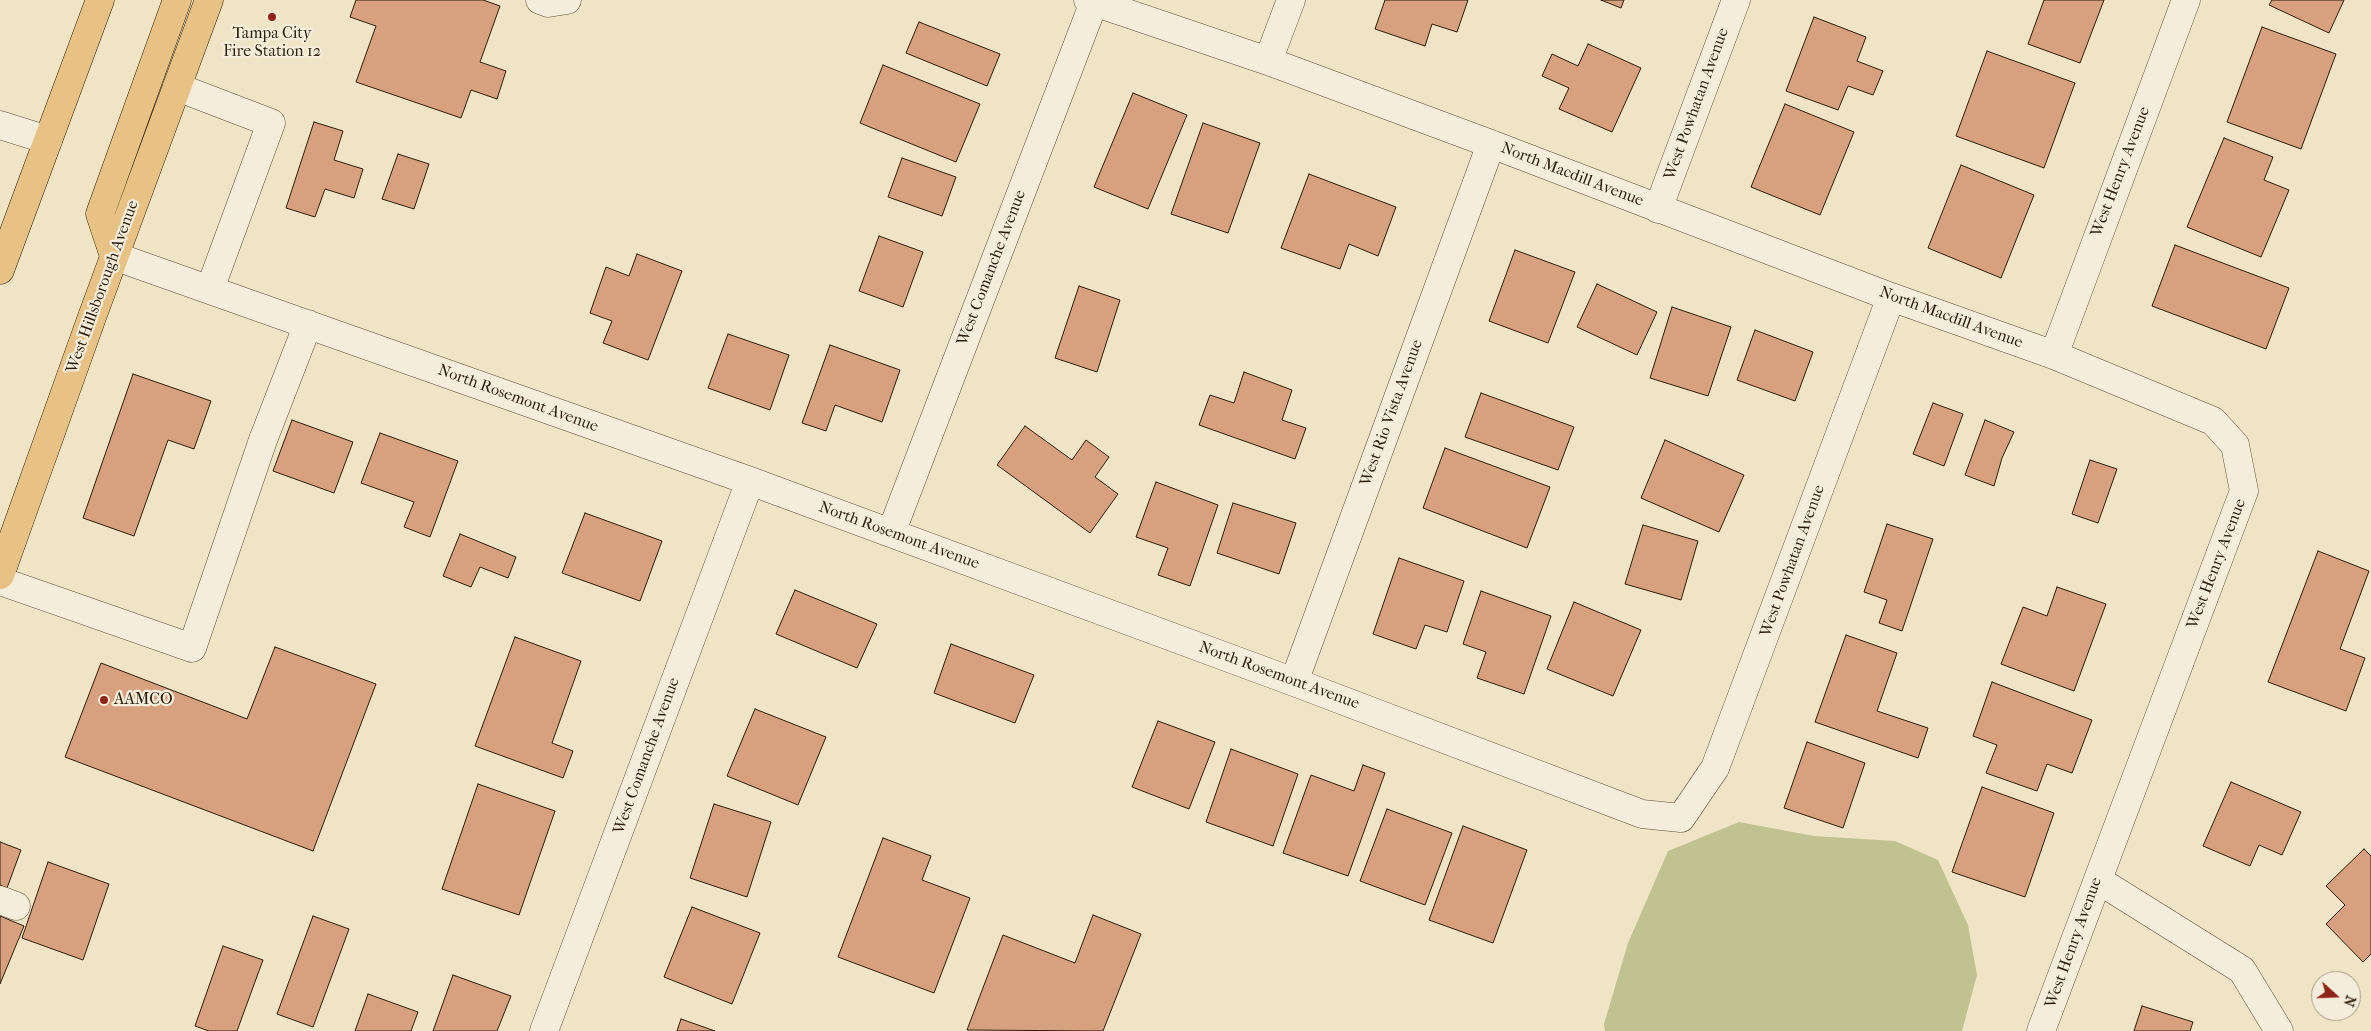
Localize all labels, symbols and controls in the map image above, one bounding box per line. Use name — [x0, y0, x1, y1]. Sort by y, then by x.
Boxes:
marker: Tampa City Fire Station 12 — [266, 11, 278, 23]
place label: Tampa City Fire Station 12 — [223, 24, 321, 62]
street label: West Powhatan Avenue — [1661, 25, 1733, 183]
street label: West Henry Avenue — [2087, 104, 2155, 240]
street label: North Macdill Avenue — [1498, 139, 1646, 211]
street label: West Comanche Avenue — [953, 187, 1031, 349]
street label: West Hillsborough Avenue — [63, 198, 143, 376]
street label: North Macdill Avenue — [1877, 283, 2025, 353]
street label: West Rio Vista Avenue — [1357, 337, 1427, 489]
street label: North Rosemont Avenue — [435, 361, 601, 437]
street label: West Powhatan Avenue — [1757, 482, 1829, 640]
street label: West Henry Avenue — [2183, 496, 2251, 632]
street label: North Rosemont Avenue — [816, 498, 982, 574]
street label: North Rosemont Avenue — [1196, 638, 1362, 714]
street label: West Comanche Avenue — [610, 675, 684, 837]
place label: AAMCO — [114, 690, 173, 710]
marker: AAMCO — [98, 694, 110, 706]
street label: West Henry Avenue — [2041, 875, 2107, 1011]
north arrow — [2311, 971, 2361, 1021]
text: N — [2340, 993, 2359, 1009]

